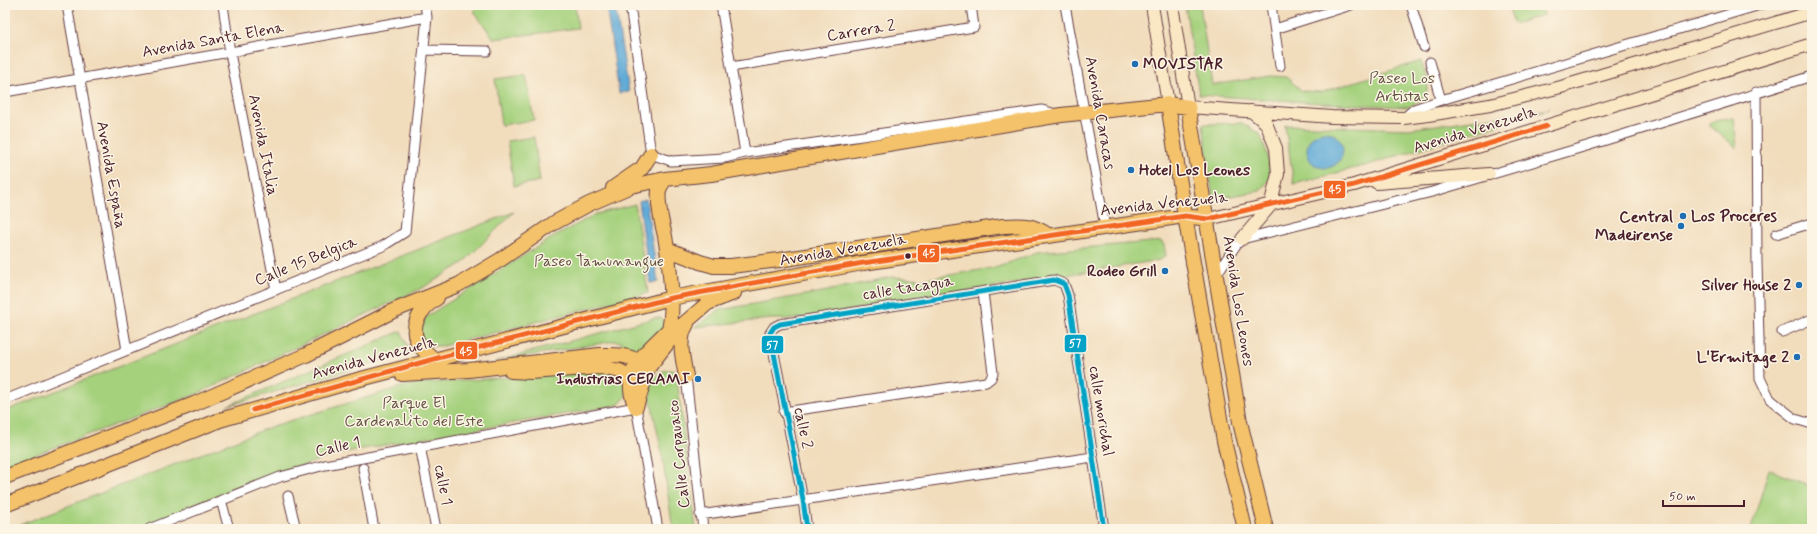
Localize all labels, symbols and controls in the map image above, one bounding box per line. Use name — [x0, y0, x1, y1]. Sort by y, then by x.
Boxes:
street label: Carrera 2 — [825, 15, 897, 47]
street label: Avenida Santa Elena — [140, 17, 286, 63]
place label: MOVISTAR — [1143, 54, 1223, 75]
street label: Avenida Caracas — [1080, 55, 1120, 171]
marker: MOVISTAR — [1130, 59, 1140, 69]
park label: Paseo Los Artistas — [1369, 68, 1435, 107]
street label: Avenida Italia — [243, 92, 283, 198]
street label: Avenida Venezuela — [1411, 101, 1540, 159]
street label: Avenida España — [91, 120, 131, 230]
place label: Hotel Los Leones — [1139, 160, 1250, 181]
marker: Hotel Los Leones — [1126, 165, 1136, 175]
line badge: 45 — [1323, 180, 1346, 199]
text: 45 — [1329, 183, 1341, 197]
street label: Avenida Venezuela — [1099, 187, 1229, 221]
place label: Los Proceres — [1691, 206, 1778, 227]
place label: Central Madeirense — [1595, 207, 1673, 246]
marker: Los Proceres — [1678, 211, 1688, 221]
marker: Central Madeirense — [1676, 221, 1686, 231]
street label: Avenida Venezuela — [778, 228, 908, 271]
street label: Calle 15 Belgica — [252, 231, 361, 292]
street label: Avenida Los Leones — [1217, 234, 1259, 368]
line badge: 45 — [917, 244, 940, 263]
text: 45 — [923, 247, 935, 261]
park label: Paseo Tamunangue — [534, 251, 664, 273]
unlabelled marker — [903, 251, 913, 261]
place label: Rodeo Grill — [1087, 261, 1157, 282]
marker: Rodeo Grill — [1160, 266, 1170, 276]
street label: calle tacagua — [861, 270, 955, 307]
place label: Silver House 2 — [1701, 275, 1791, 296]
marker: Silver House 2 — [1794, 280, 1804, 290]
street label: Avenida Venezuela — [309, 331, 439, 385]
line badge: 57 — [1064, 334, 1087, 353]
line badge: 57 — [761, 335, 784, 354]
text: 57 — [1069, 337, 1082, 351]
text: 57 — [766, 339, 779, 353]
line badge: 45 — [455, 341, 478, 360]
text: 45 — [460, 345, 472, 359]
place label: L'Ermitage 2 — [1697, 347, 1789, 369]
marker: L'Ermitage 2 — [1792, 352, 1802, 362]
street label: calle morichal — [1084, 364, 1118, 458]
place label: Industrias CERAMI — [556, 369, 691, 390]
marker: Industrias CERAMI — [693, 374, 703, 384]
park label: Parque El Cardenalito del Este — [344, 393, 484, 432]
street label: Calle Corpauaico — [663, 399, 695, 509]
street label: calle 2 — [788, 405, 818, 451]
street label: Calle 1 — [313, 432, 363, 462]
street label: calle 1 — [429, 463, 457, 507]
scale bar — [1663, 482, 1744, 508]
text: 50 m — [1669, 489, 1696, 505]

